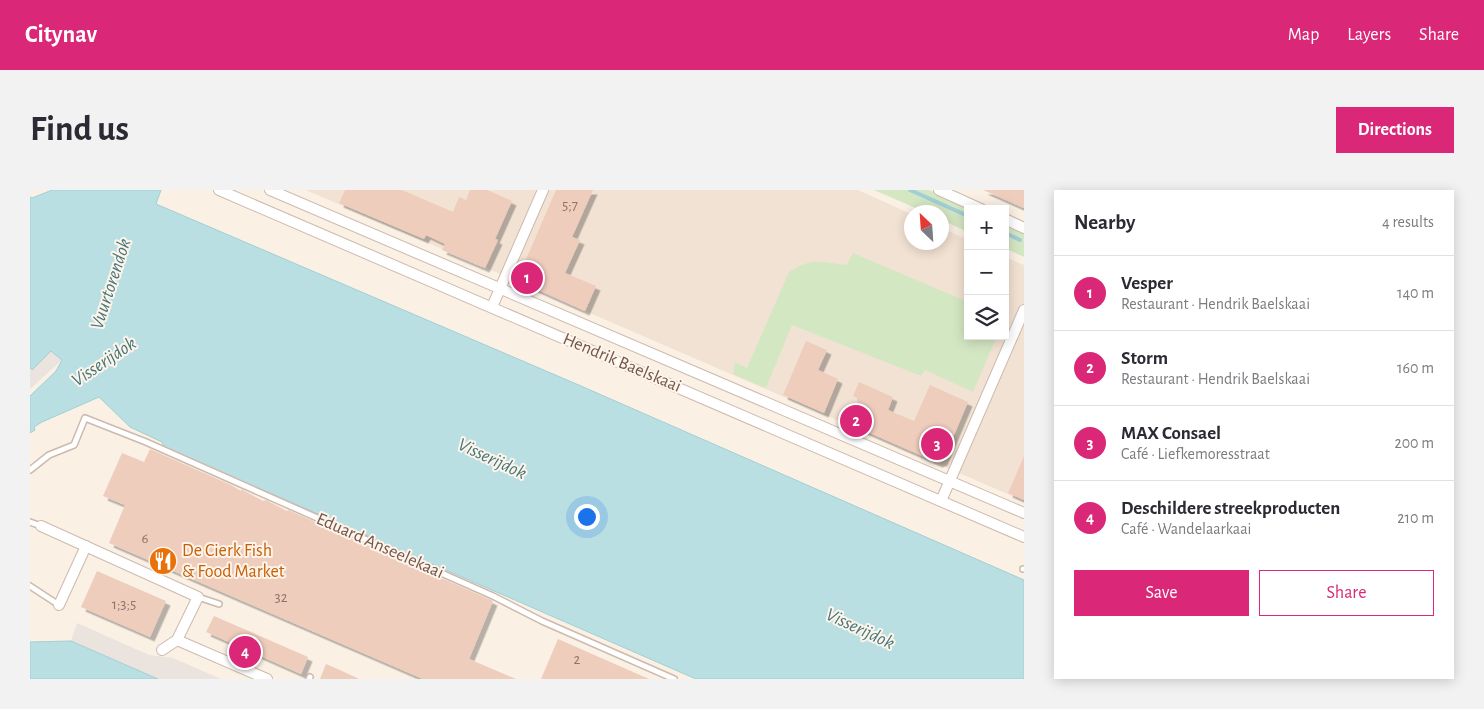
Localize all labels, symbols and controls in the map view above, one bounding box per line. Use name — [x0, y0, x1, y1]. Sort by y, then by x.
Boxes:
text: Citynav — [25, 23, 97, 47]
text: Map — [1288, 26, 1319, 44]
text: Layers — [1347, 26, 1391, 44]
text: Share — [1419, 26, 1459, 44]
button: Directions — [1336, 107, 1454, 153]
text: Find us — [30, 112, 129, 147]
house number: 5;7 — [562, 198, 578, 213]
north arrow — [904, 205, 949, 250]
map controls — [964, 205, 1009, 340]
button: + — [964, 205, 1009, 250]
text: Nearby — [1074, 212, 1135, 233]
text: 4 results — [1382, 214, 1434, 230]
water label: Vuurtorendok — [87, 236, 135, 332]
button: − — [964, 250, 1009, 295]
pin: 1 — [511, 259, 543, 297]
text: Vesper — [1121, 274, 1173, 293]
text: 1 — [1087, 285, 1093, 301]
text: 140 m — [1397, 285, 1434, 301]
button: layers — [964, 295, 1009, 340]
text: Restaurant · Hendrik Baelskaai — [1121, 296, 1310, 312]
street label: Hendrik Baelskaai — [560, 330, 684, 396]
water label: Visserijdok — [68, 334, 140, 390]
text: Storm — [1121, 349, 1168, 368]
text: 2 — [1086, 360, 1094, 376]
text: 160 m — [1397, 360, 1434, 376]
text: Restaurant · Hendrik Baelskaai — [1121, 371, 1310, 387]
pin: 2 — [840, 402, 872, 440]
text: MAX Consael — [1121, 424, 1221, 443]
pin: 3 — [921, 425, 953, 463]
water label: Visserijdok — [455, 435, 529, 483]
text: 3 — [1087, 435, 1093, 451]
text: 200 m — [1394, 435, 1434, 451]
text: Café · Liefkemoresstraat — [1121, 446, 1270, 462]
text: Deschildere streekproducten — [1121, 499, 1340, 518]
your location — [574, 504, 600, 530]
street label: Eduard Anseelekaai — [314, 510, 446, 582]
text: 4 — [1086, 510, 1094, 526]
text: 210 m — [1397, 510, 1434, 526]
text: Café · Wandelaarkaai — [1121, 521, 1251, 537]
house number: 6 — [141, 531, 149, 546]
place label: De Cierk Fish & Food Market — [182, 542, 285, 581]
restaurant icon: De Cierk Fish & Food Market — [148, 546, 178, 576]
button: Save — [1074, 570, 1249, 616]
button: Share — [1259, 570, 1434, 616]
house number: 32 — [274, 590, 288, 605]
house number: 1;3;5 — [112, 597, 136, 612]
water label: Visserijdok — [823, 605, 897, 653]
pin: 4 — [229, 633, 261, 671]
house number: 2 — [574, 652, 581, 667]

